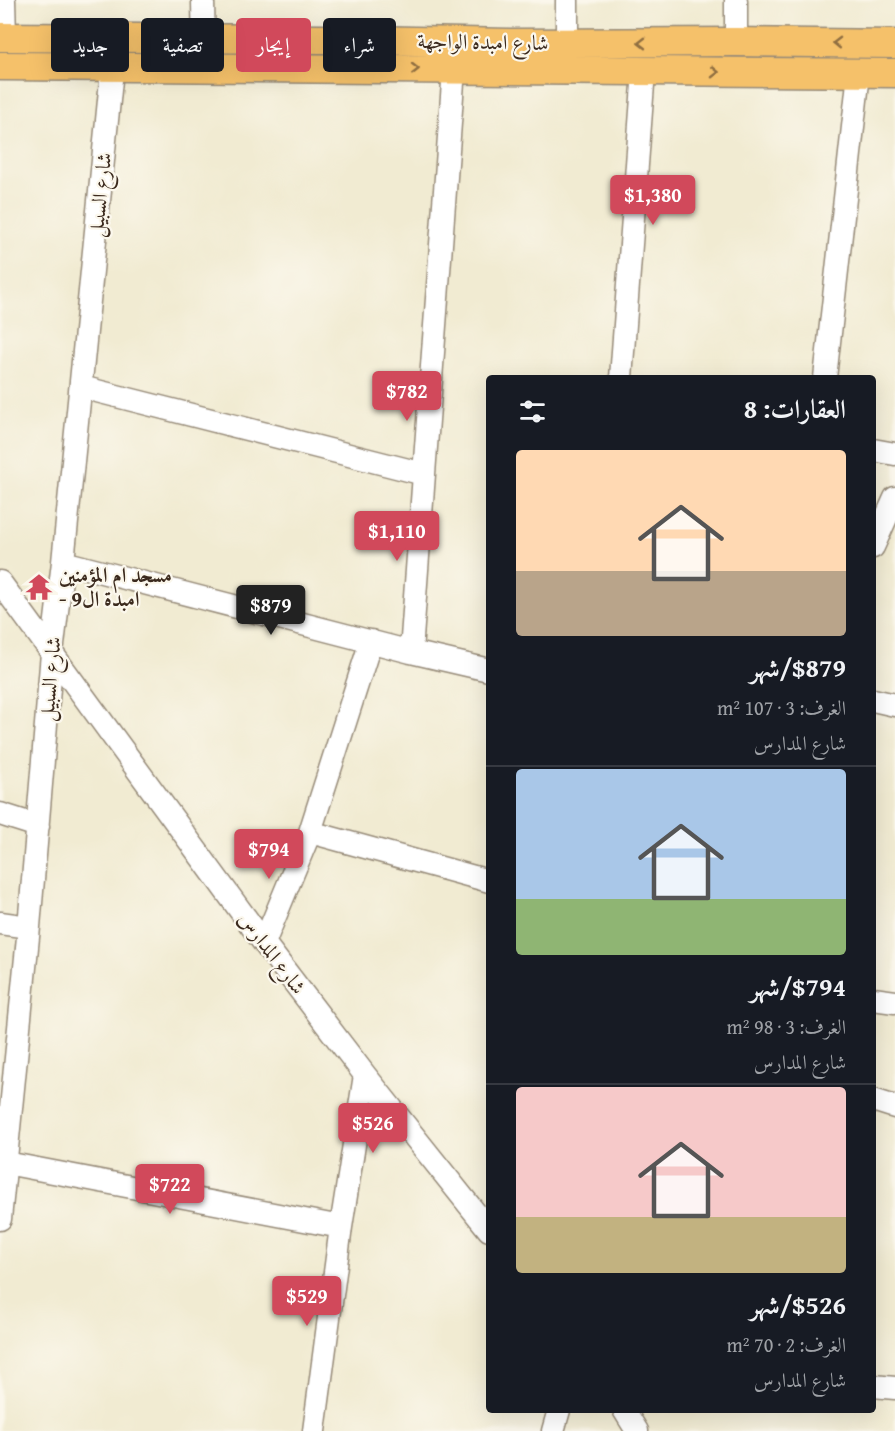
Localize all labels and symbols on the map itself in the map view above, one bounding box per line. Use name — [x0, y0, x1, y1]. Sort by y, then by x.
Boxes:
street label: شارع امبدة الواجهة — [417, 25, 549, 61]
one-way arrow — [637, 37, 646, 49]
one-way arrow — [832, 37, 841, 49]
one-way arrow — [411, 63, 420, 75]
one-way arrow — [711, 66, 720, 78]
street label: شارع السبيل — [80, 151, 122, 239]
pin: $1,380 — [604, 175, 702, 226]
pin: $782 — [371, 371, 443, 422]
pin: $1,110 — [348, 511, 446, 562]
place label: مسجد ام المؤمنين - امبدة ال9 — [59, 559, 172, 614]
temple icon: مسجد ام المؤمنين - امبدة ال9 — [24, 572, 54, 602]
pin: $879 — [235, 585, 307, 636]
street label: شارع السبيل — [30, 635, 72, 723]
pin: $794 — [233, 829, 305, 880]
street label: شارع المدارس — [229, 905, 314, 1002]
pin: $526 — [337, 1103, 409, 1154]
pin: $722 — [134, 1164, 206, 1215]
pin: $529 — [271, 1276, 343, 1327]

